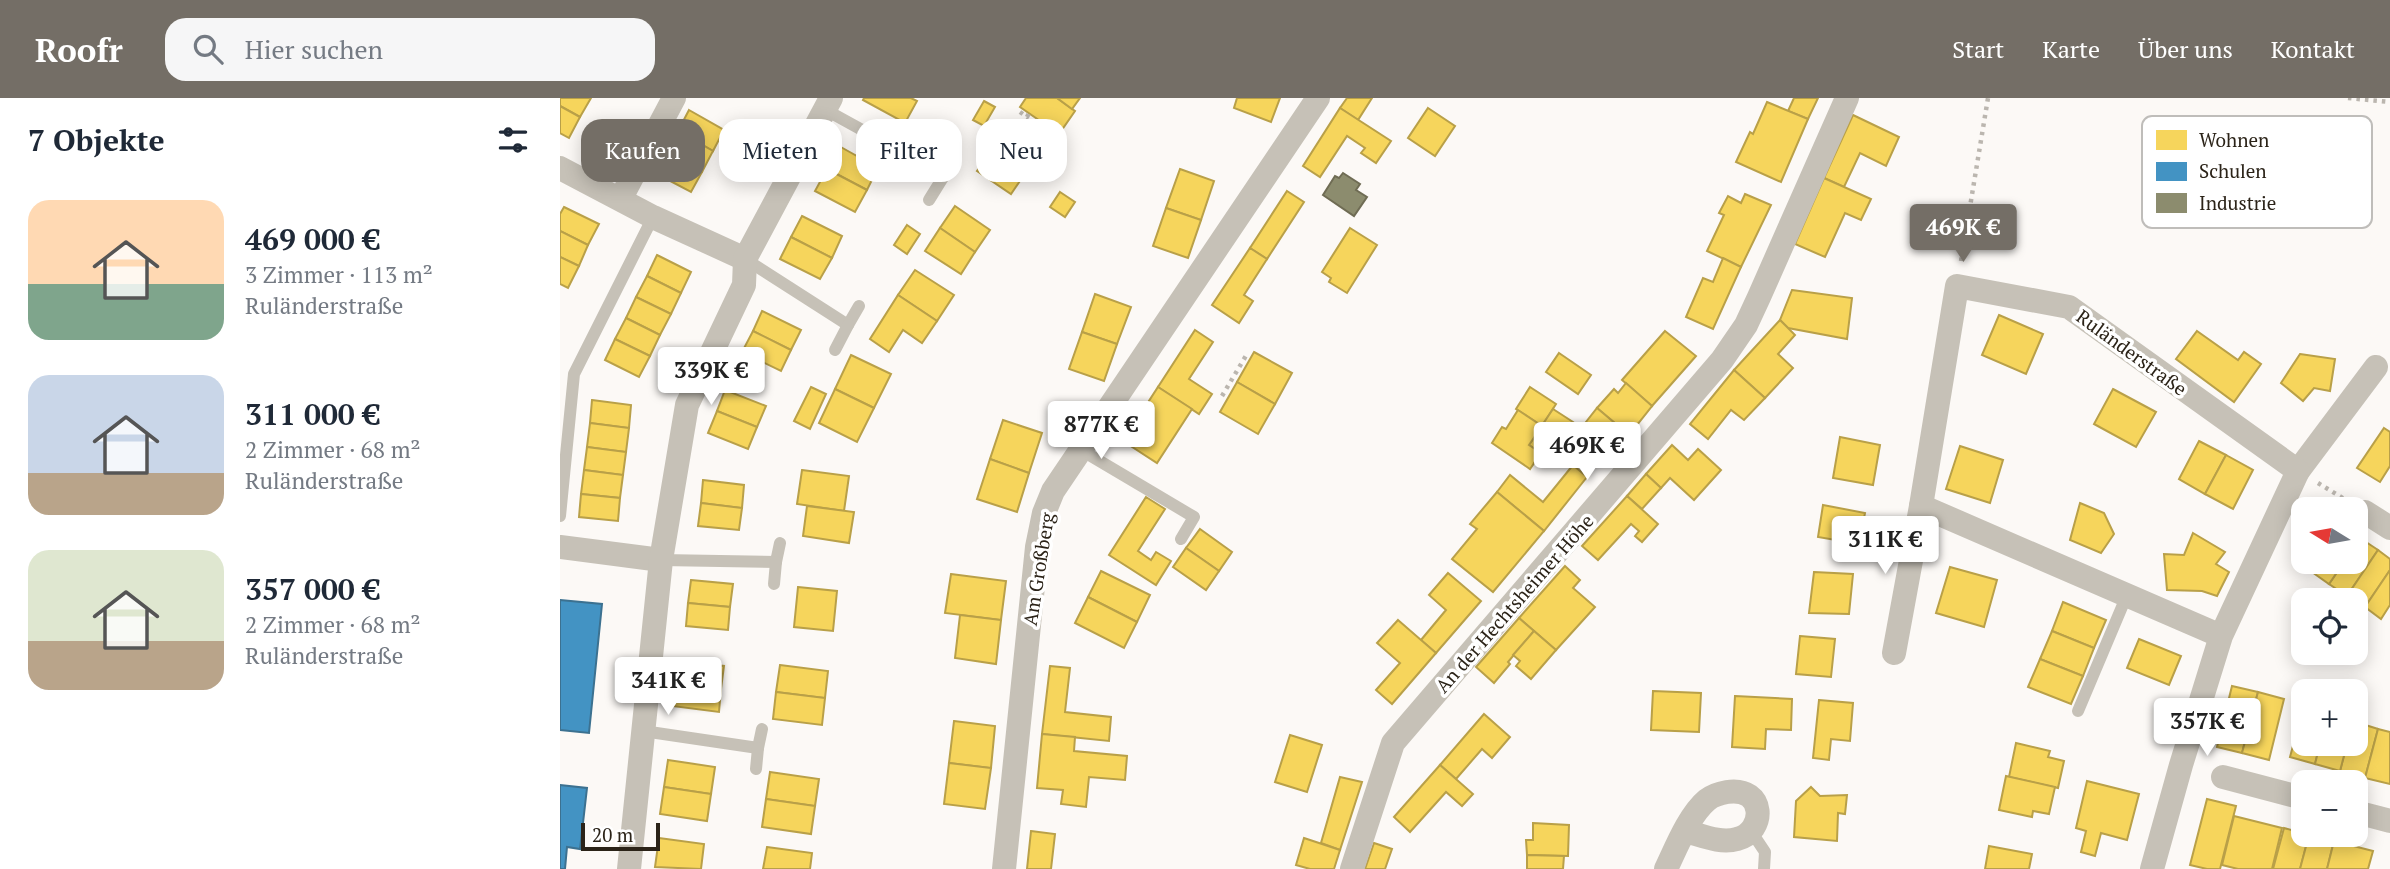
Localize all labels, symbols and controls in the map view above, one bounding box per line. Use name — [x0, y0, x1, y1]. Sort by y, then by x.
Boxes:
search box — [165, 18, 655, 81]
text: Roofr — [35, 28, 123, 71]
icon: search — [189, 30, 227, 68]
text: Hier suchen — [245, 32, 383, 66]
text: Start — [1952, 33, 2004, 65]
text: Karte — [2042, 33, 2100, 65]
text: Über uns — [2138, 33, 2233, 65]
text: Kontakt — [2271, 33, 2355, 65]
legend — [2142, 116, 2372, 228]
chip: Kaufen — [581, 119, 705, 182]
chip: Mieten — [719, 119, 842, 182]
chip: Filter — [856, 119, 962, 182]
chip: Neu — [976, 119, 1067, 182]
text: 7 Objekte — [28, 120, 165, 160]
icon: filters — [494, 121, 532, 159]
text: Wohnen — [2199, 127, 2269, 152]
text: Schulen — [2199, 158, 2267, 183]
text: Industrie — [2199, 190, 2276, 215]
pin: 469K € — [1906, 204, 2020, 264]
text: 469K € — [1926, 211, 2000, 242]
text: 469 000 € — [245, 219, 380, 259]
icon: home — [84, 228, 168, 312]
text: 3 Zimmer · 113 m² — [245, 259, 433, 290]
text: Ruländerstraße — [245, 290, 403, 321]
street label: Ruländerstraße — [2072, 303, 2192, 401]
pin: 339K € — [654, 348, 768, 407]
text: 339K € — [674, 354, 748, 385]
text: 311 000 € — [245, 394, 380, 434]
pin: 877K € — [1044, 402, 1158, 461]
icon: home — [84, 403, 168, 487]
text: 877K € — [1064, 408, 1138, 439]
pin: 469K € — [1530, 422, 1644, 482]
text: 469K € — [1550, 429, 1624, 460]
text: 2 Zimmer · 68 m² — [245, 434, 420, 465]
text: Ruländerstraße — [245, 465, 403, 496]
north arrow — [2291, 497, 2368, 574]
map controls — [2291, 497, 2368, 847]
street label: An der Hechtsheimer Höhe — [1429, 508, 1599, 698]
street label: Am Großberg — [1017, 510, 1059, 627]
pin: 311K € — [1828, 517, 1942, 576]
text: 311K € — [1848, 523, 1922, 554]
text: 357 000 € — [245, 569, 380, 609]
icon: home — [84, 578, 168, 662]
button: locate — [2291, 588, 2368, 665]
text: 2 Zimmer · 68 m² — [245, 609, 420, 640]
text: Ruländerstraße — [245, 640, 403, 671]
pin: 341K € — [611, 658, 725, 717]
text: 341K € — [631, 664, 705, 695]
button: + — [2291, 679, 2368, 756]
pin: 357K € — [2150, 698, 2264, 758]
text: 357K € — [2170, 705, 2244, 736]
button: − — [2291, 770, 2368, 847]
scale bar — [581, 820, 660, 852]
text: 20 m — [592, 822, 633, 847]

